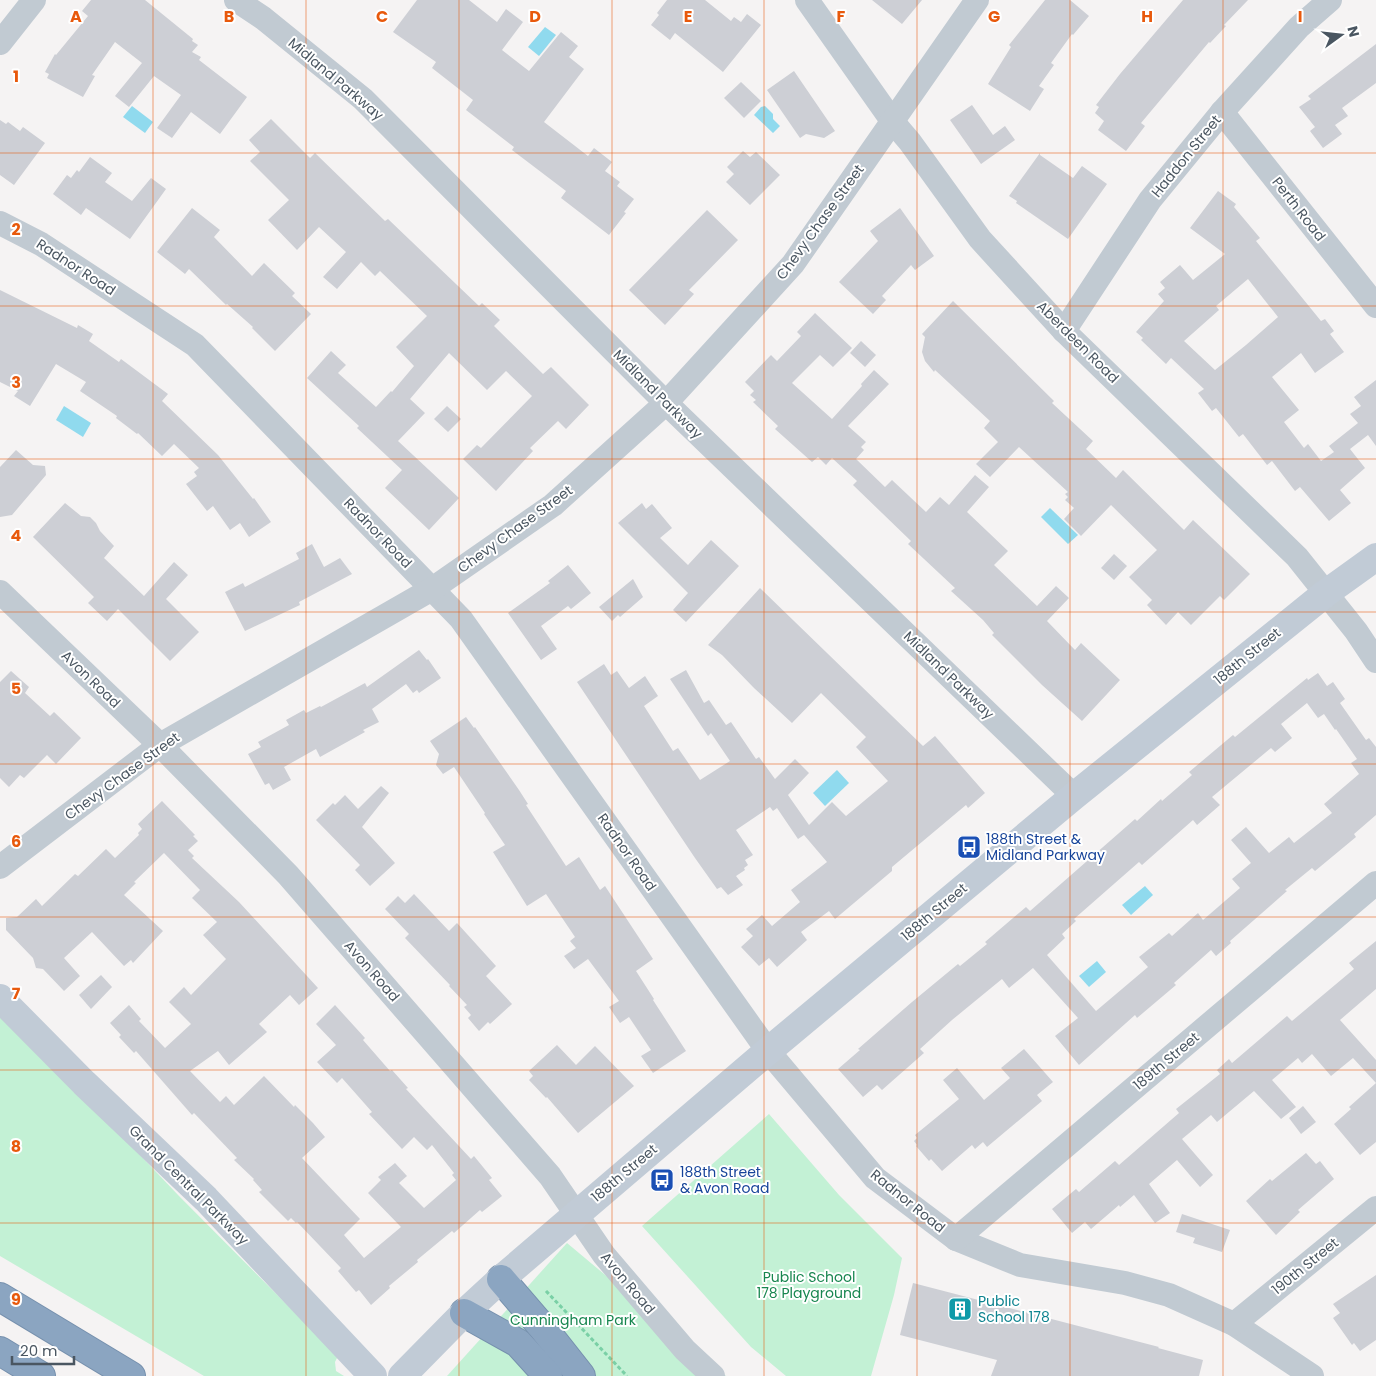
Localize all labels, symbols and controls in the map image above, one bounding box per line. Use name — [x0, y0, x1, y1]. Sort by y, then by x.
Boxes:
text: A — [70, 5, 82, 28]
text: B — [224, 5, 234, 28]
text: C — [376, 5, 388, 28]
text: D — [529, 5, 541, 28]
text: E — [684, 5, 692, 28]
text: F — [837, 5, 846, 28]
text: G — [988, 5, 1000, 28]
text: H — [1141, 5, 1153, 28]
text: I — [1298, 5, 1302, 28]
north arrow — [1316, 10, 1366, 60]
text: N — [1343, 24, 1365, 39]
street label: Midland Parkway — [284, 33, 388, 125]
text: 1 — [13, 65, 19, 88]
street label: Haddon Street — [1147, 111, 1225, 201]
street label: Chevy Chase Street — [771, 160, 869, 284]
street label: Perth Road — [1268, 173, 1330, 245]
text: 2 — [11, 218, 21, 241]
street label: Radnor Road — [33, 234, 119, 300]
street label: Aberdeen Road — [1032, 296, 1124, 388]
street label: Midland Parkway — [609, 345, 707, 443]
text: 3 — [11, 371, 21, 394]
street label: Chevy Chase Street — [453, 480, 577, 578]
street label: Radnor Road — [339, 493, 417, 573]
text: 4 — [11, 524, 22, 547]
street label: 188th Street — [1209, 623, 1285, 689]
street label: Midland Parkway — [899, 627, 999, 724]
street label: Avon Road — [57, 646, 125, 712]
text: 5 — [11, 677, 21, 700]
street label: Chevy Chase Street — [60, 727, 184, 825]
street label: Radnor Road — [593, 809, 661, 895]
place label: 188th Street & Midland Parkway — [986, 829, 1105, 865]
text: 6 — [11, 830, 21, 853]
bus stop icon: 188th Street & Midland Parkway — [956, 834, 982, 860]
street label: 188th Street — [897, 878, 971, 946]
street label: Avon Road — [340, 936, 404, 1006]
text: 7 — [12, 982, 21, 1005]
street label: 189th Street — [1129, 1027, 1203, 1095]
street label: Grand Central Parkway — [125, 1121, 253, 1249]
text: 8 — [11, 1135, 21, 1158]
street label: 188th Street — [587, 1139, 661, 1207]
place label: 188th Street & Avon Road — [680, 1162, 769, 1198]
street label: Radnor Road — [866, 1165, 950, 1237]
bus stop icon: 188th Street & Avon Road — [649, 1167, 675, 1193]
street label: 190th Street — [1267, 1233, 1343, 1299]
street label: Avon Road — [596, 1248, 660, 1318]
park label: Public School 178 Playground — [757, 1267, 861, 1303]
text: 9 — [11, 1288, 21, 1311]
place label: Public School 178 — [978, 1291, 1050, 1327]
building icon: Public School 178 — [947, 1296, 973, 1322]
park label: Cunningham Park — [510, 1310, 637, 1330]
scale bar — [12, 1334, 75, 1366]
text: 20 m — [20, 1340, 58, 1361]

